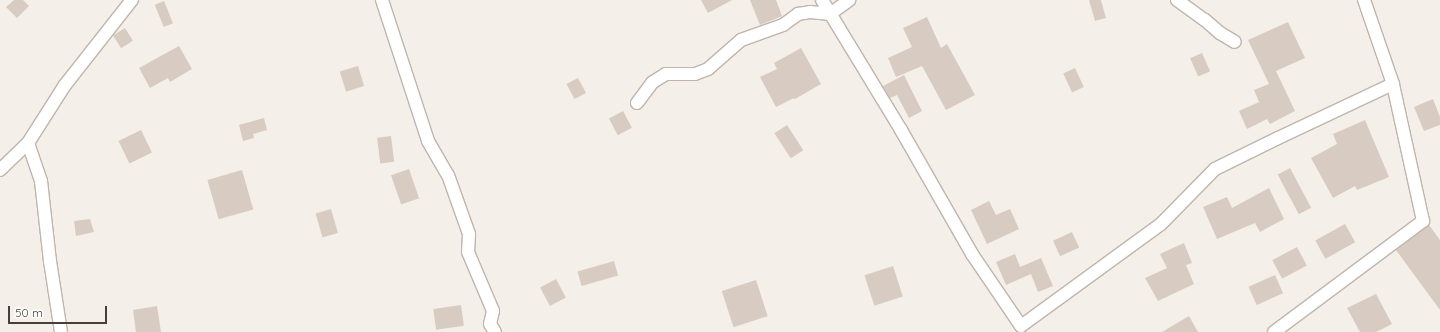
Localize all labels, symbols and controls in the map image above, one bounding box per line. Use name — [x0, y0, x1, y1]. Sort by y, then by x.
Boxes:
scale bar — [10, 298, 109, 324]
text: 50 m — [15, 305, 43, 320]

